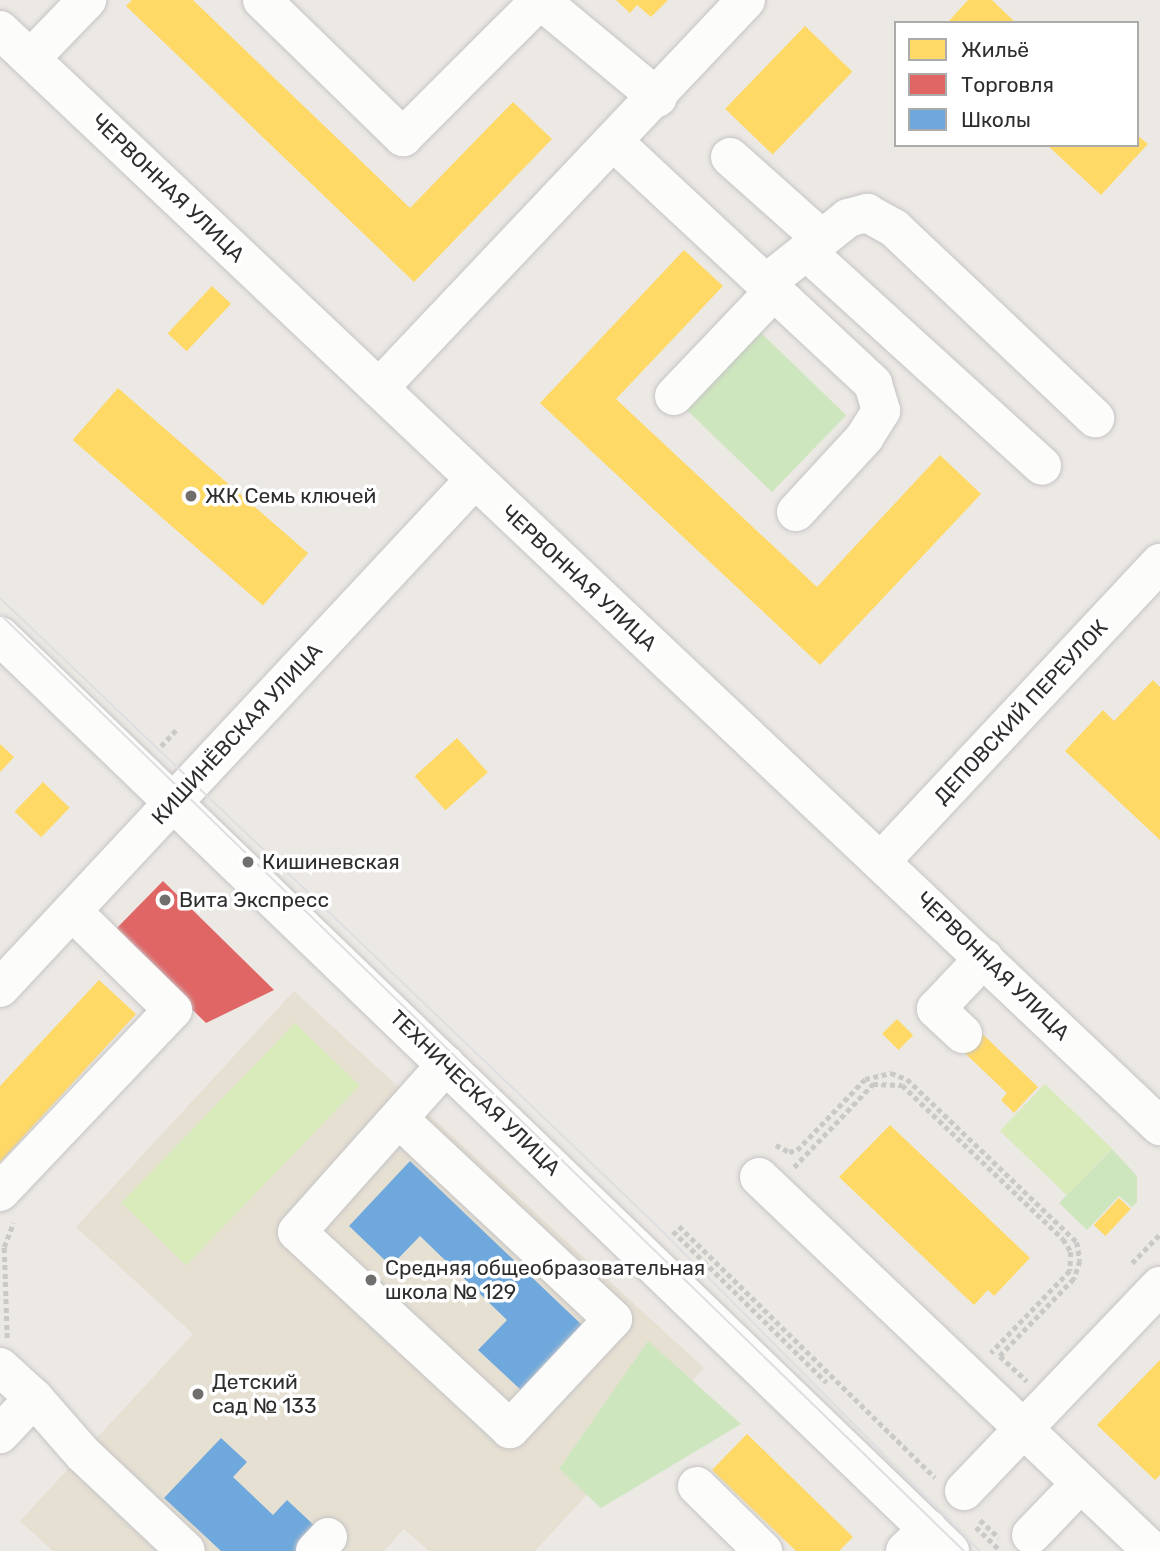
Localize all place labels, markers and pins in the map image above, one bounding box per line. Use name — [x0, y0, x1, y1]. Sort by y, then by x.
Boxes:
place label: ЖК Семь ключей — [205, 483, 376, 509]
marker: ЖК Семь ключей — [183, 488, 199, 504]
place label: Кишиневская — [262, 849, 400, 875]
marker: Кишиневская — [240, 854, 256, 870]
place label: Вита Экспресс — [179, 887, 329, 913]
marker: Вита Экспресс — [157, 892, 173, 908]
place label: Средняя общеобразовательная школа № 129 — [385, 1255, 705, 1305]
marker: Средняя общеобразовательная школа № 129 — [363, 1272, 379, 1288]
place label: Детский сад № 133 — [212, 1369, 317, 1419]
marker: Детский сад № 133 — [190, 1386, 206, 1402]

